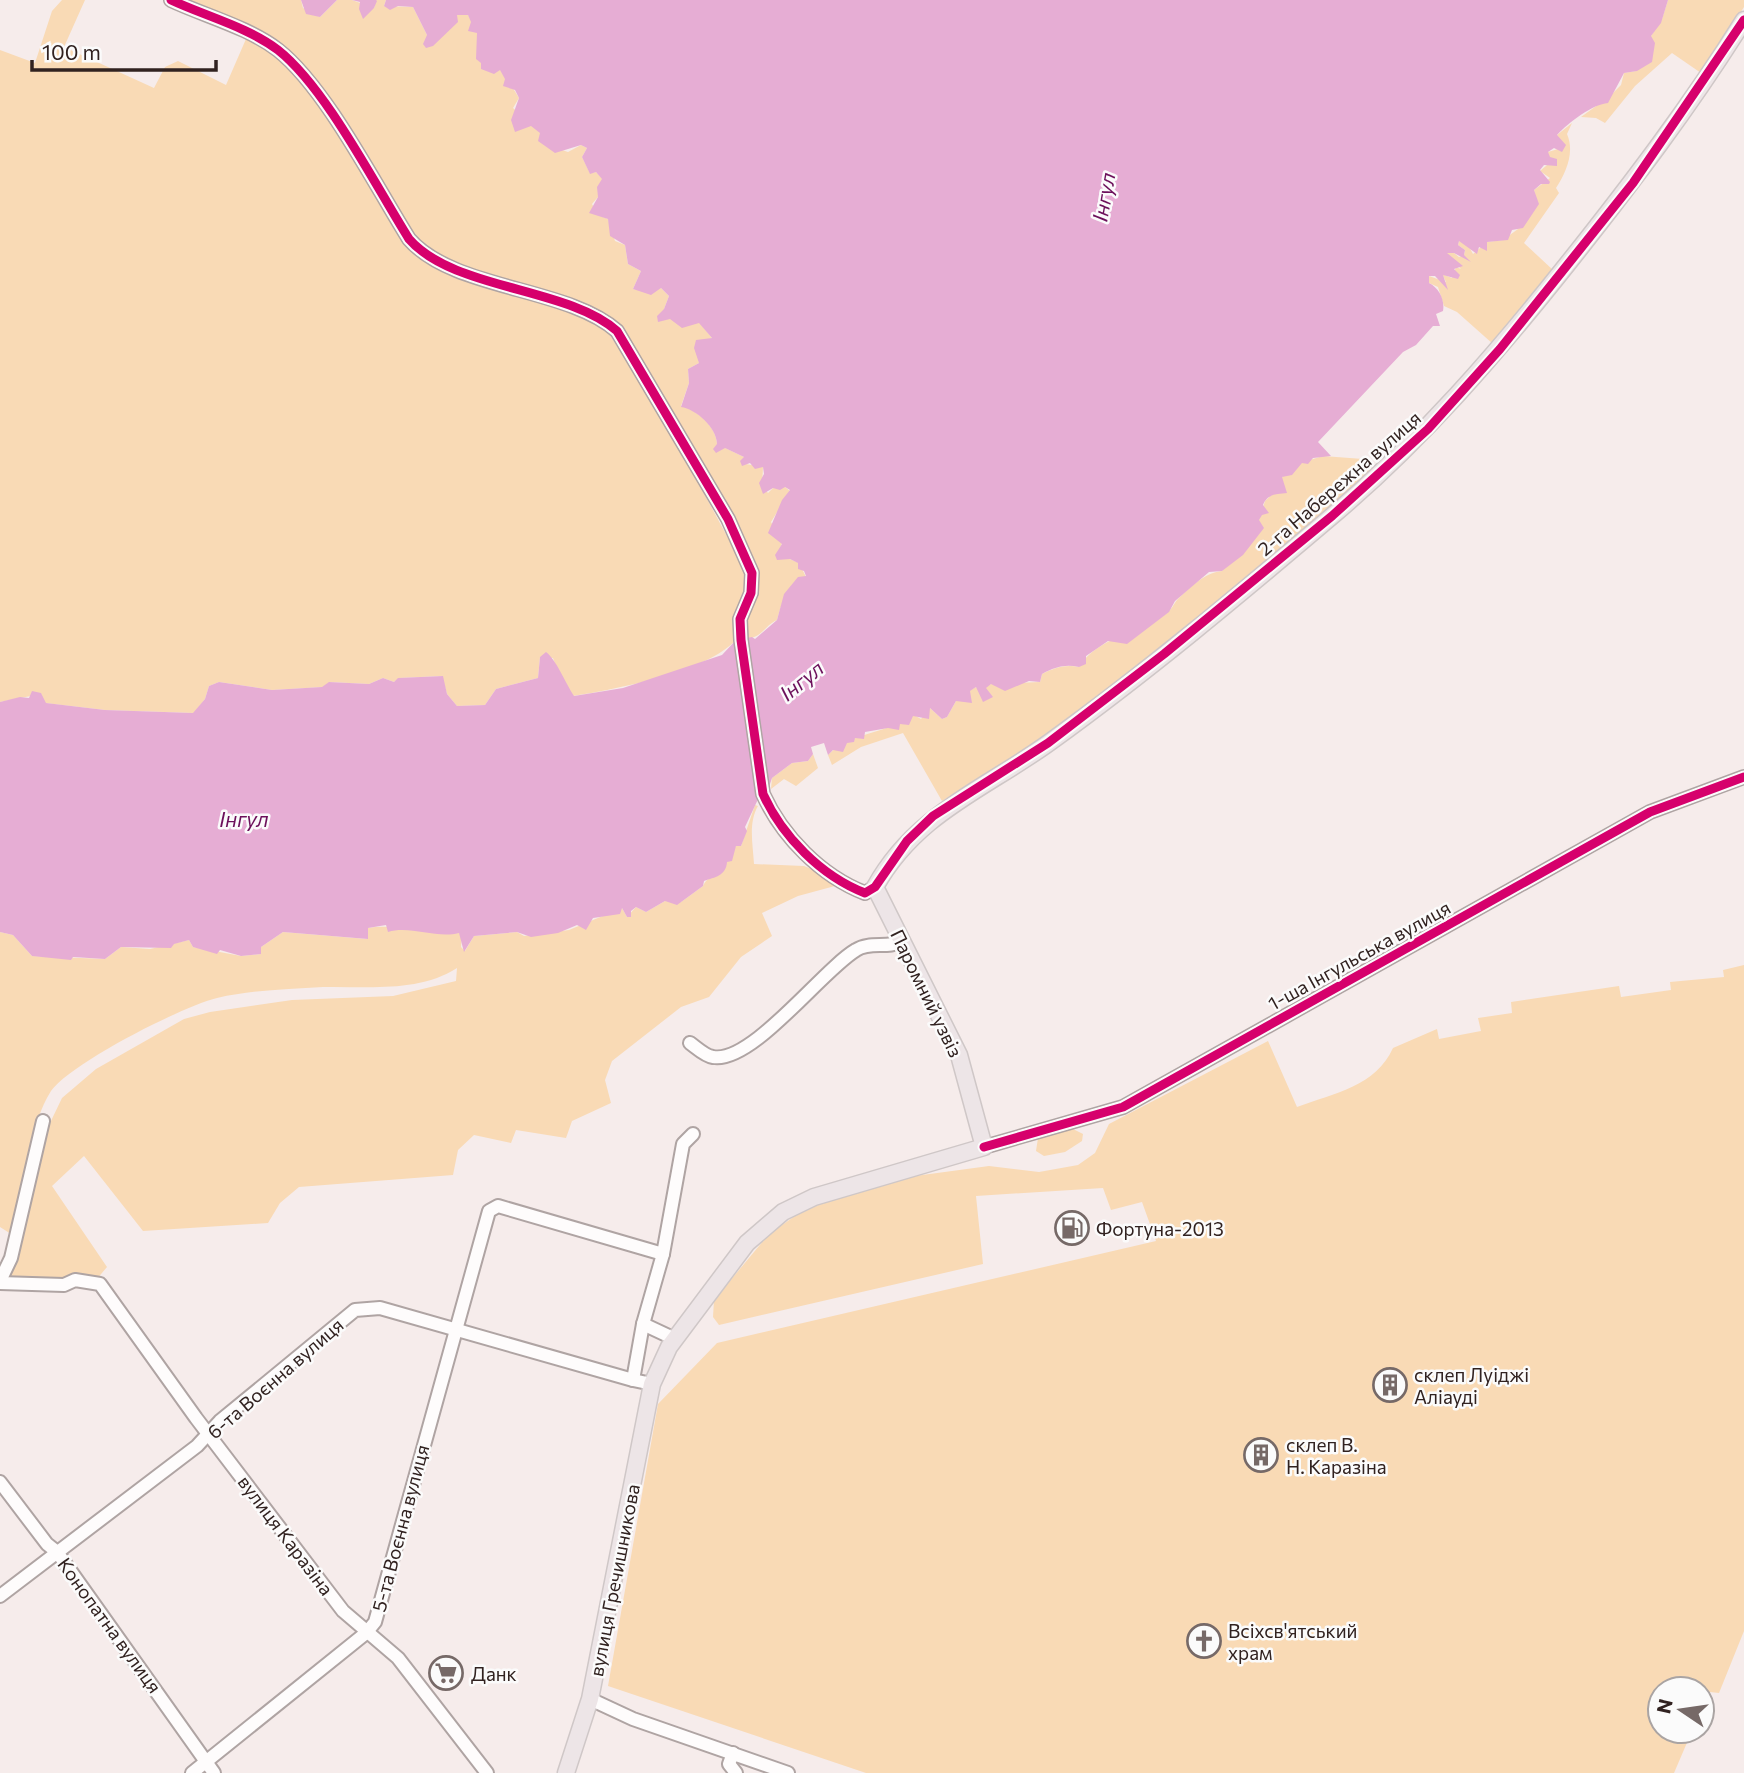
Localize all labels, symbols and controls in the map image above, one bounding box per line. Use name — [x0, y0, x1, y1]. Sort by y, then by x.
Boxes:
scale bar — [32, 28, 215, 72]
text: 100 m — [42, 39, 101, 64]
water label: Інгул — [1086, 171, 1120, 223]
street label: 2-га Набережна вулиця — [1253, 406, 1425, 560]
water label: Інгул — [774, 655, 828, 705]
water label: Інгул — [219, 806, 269, 831]
street label: 1-ша Інгульська вулиця — [1264, 895, 1454, 1015]
street label: Паромний узвіз — [886, 925, 968, 1061]
fuel station icon: Фортуна-2013 — [1053, 1209, 1091, 1247]
place label: Фортуна-2013 — [1096, 1217, 1224, 1240]
street label: 6-та Воєнна вулиця — [202, 1313, 348, 1443]
place label: склеп Луіджі Аліауді — [1414, 1363, 1529, 1408]
building icon: склеп Луіджі Аліауді — [1371, 1366, 1409, 1404]
place label: склеп В. Н. Каразіна — [1286, 1433, 1387, 1478]
building icon: склеп В. Н. Каразіна — [1242, 1436, 1280, 1474]
street label: 5-та Воєнна вулиця — [367, 1442, 433, 1614]
street label: вулиця Каразіна — [233, 1471, 339, 1599]
street label: вулиця Гречишникова — [584, 1482, 644, 1678]
street label: Конопатна вулиця — [53, 1553, 167, 1697]
place label: Всіхсв'ятський храм — [1228, 1619, 1357, 1664]
church icon: Всіхсв'ятський храм — [1185, 1622, 1223, 1660]
supermarket icon: Данк — [427, 1654, 465, 1692]
place label: Данк — [471, 1662, 517, 1685]
north arrow — [1646, 1675, 1716, 1745]
text: N — [1651, 1697, 1677, 1716]

